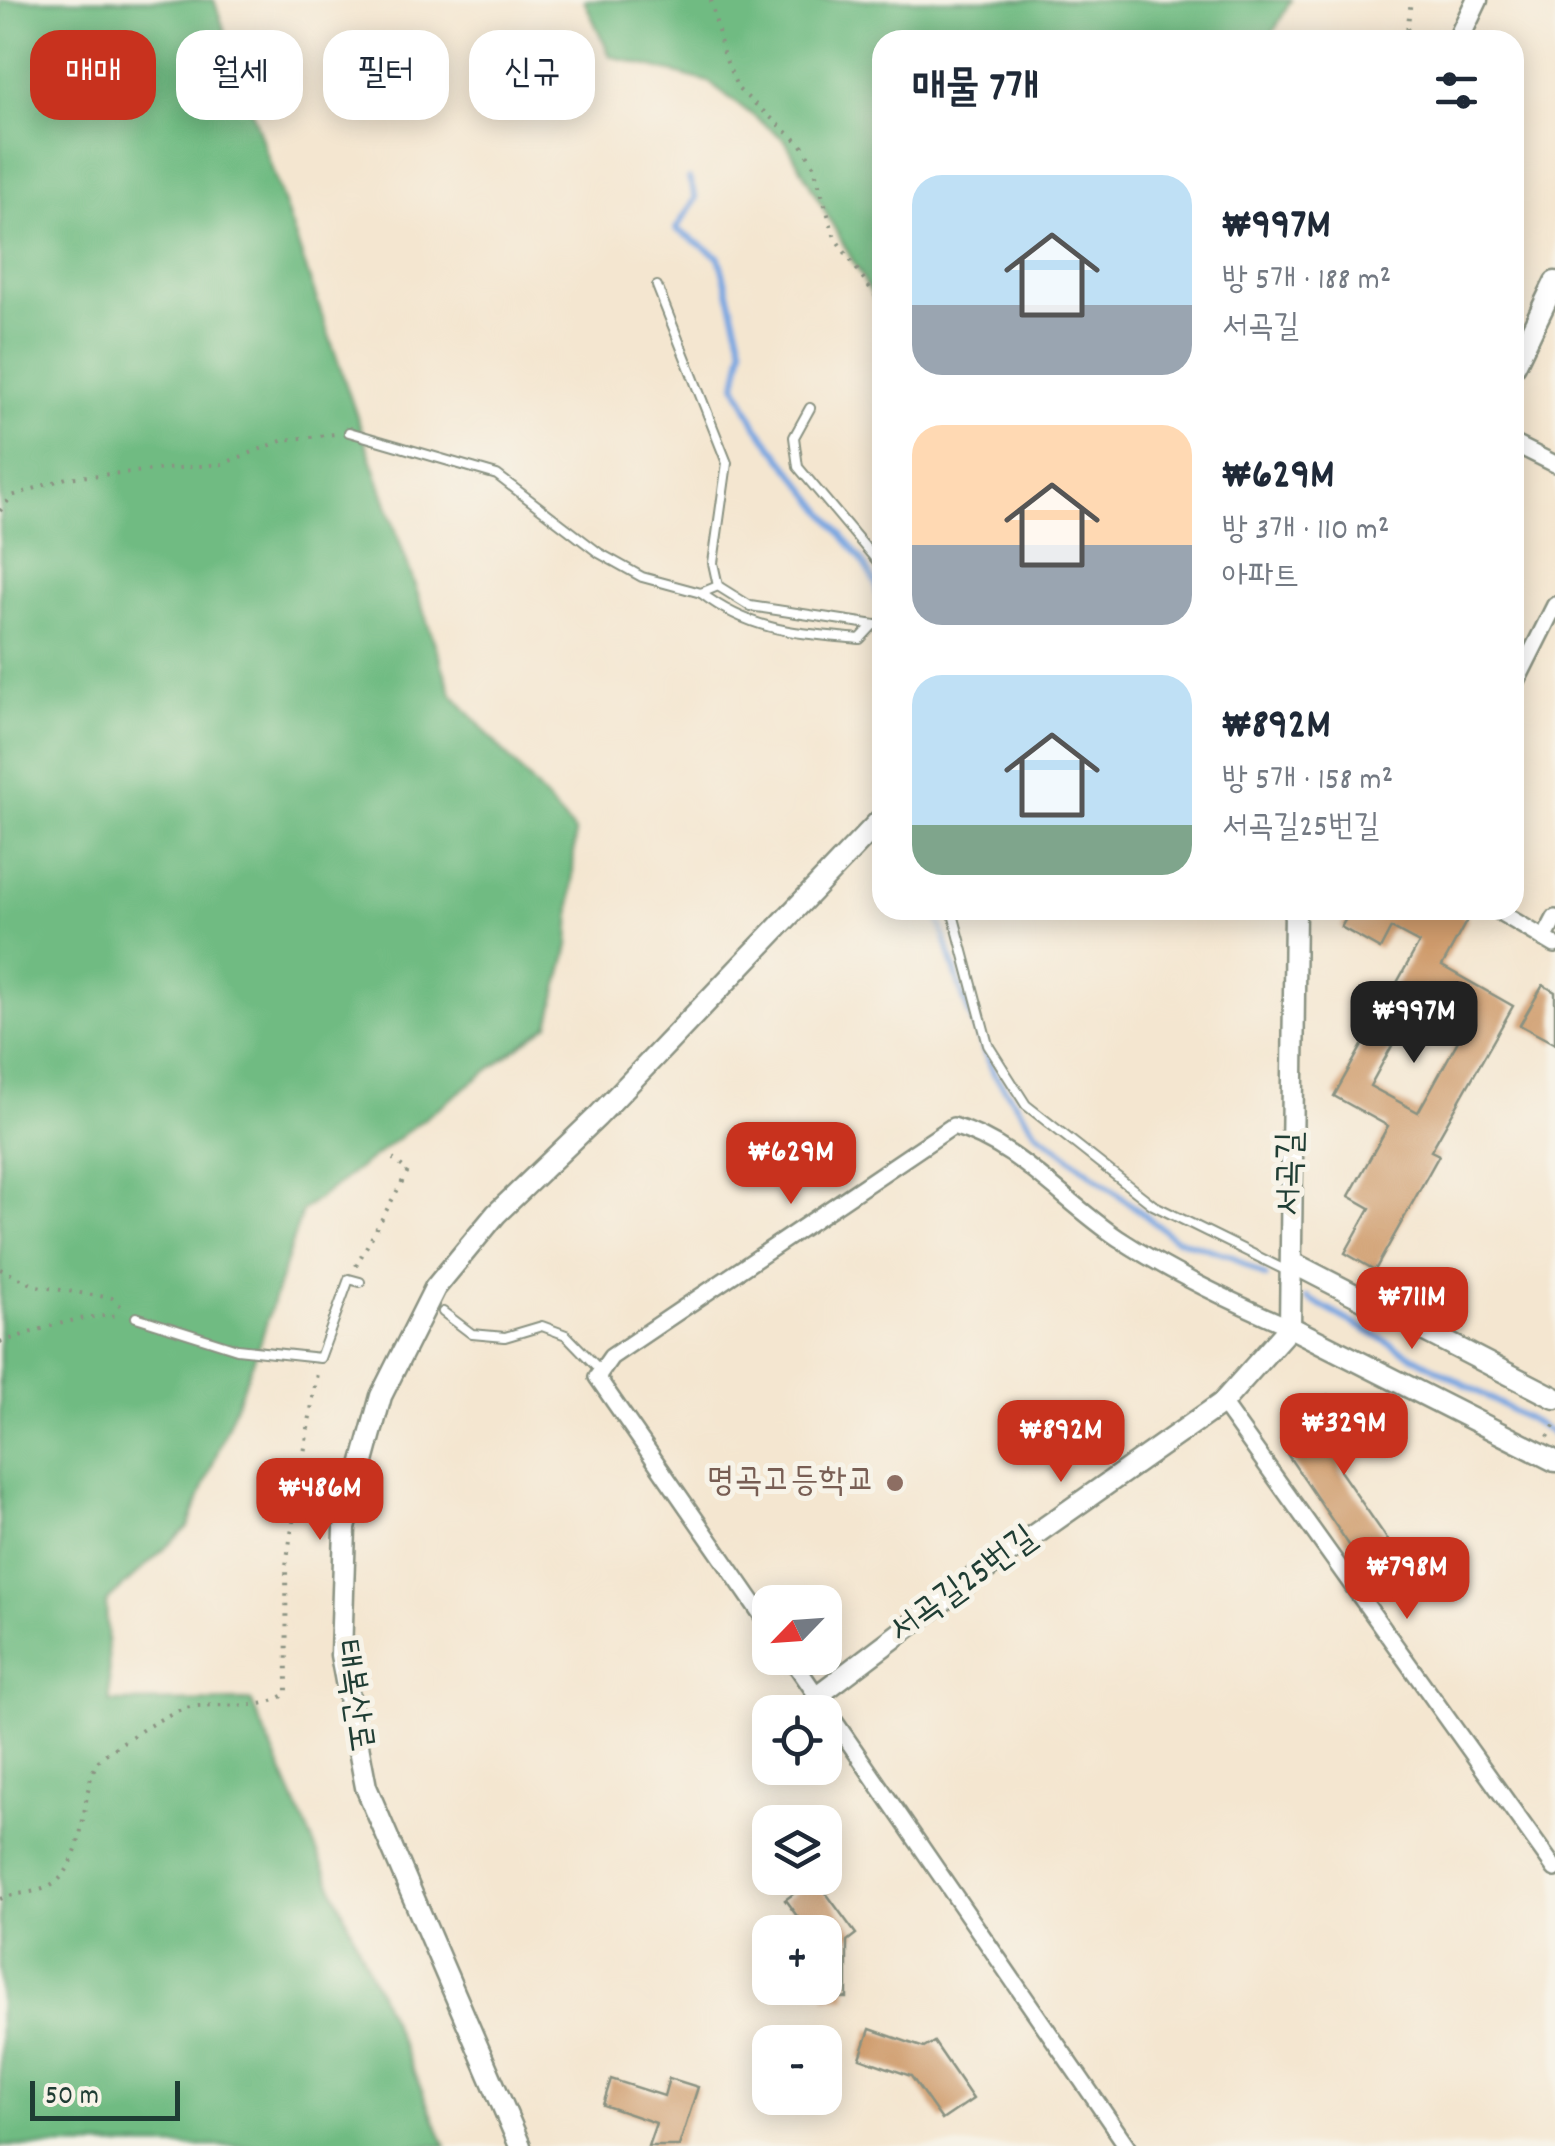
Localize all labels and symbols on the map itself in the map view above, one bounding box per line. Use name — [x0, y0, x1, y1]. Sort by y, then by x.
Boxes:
pin: ₩997M — [1344, 981, 1484, 1066]
pin: ₩629M — [721, 1122, 861, 1207]
street label: 서곡길 — [1266, 1131, 1318, 1217]
pin: ₩711M — [1342, 1267, 1482, 1352]
pin: ₩329M — [1274, 1393, 1414, 1478]
pin: ₩892M — [991, 1400, 1131, 1485]
pin: ₩486M — [250, 1458, 390, 1543]
place label: 명곡고등학교 — [706, 1458, 875, 1508]
marker: 명곡고등학교 — [884, 1472, 906, 1494]
street label: 서곡길25번길 — [880, 1515, 1048, 1657]
pin: ₩798M — [1337, 1537, 1477, 1622]
north arrow — [752, 1585, 842, 1675]
street label: 태복산로 — [319, 1637, 385, 1755]
scale bar — [30, 2076, 180, 2120]

